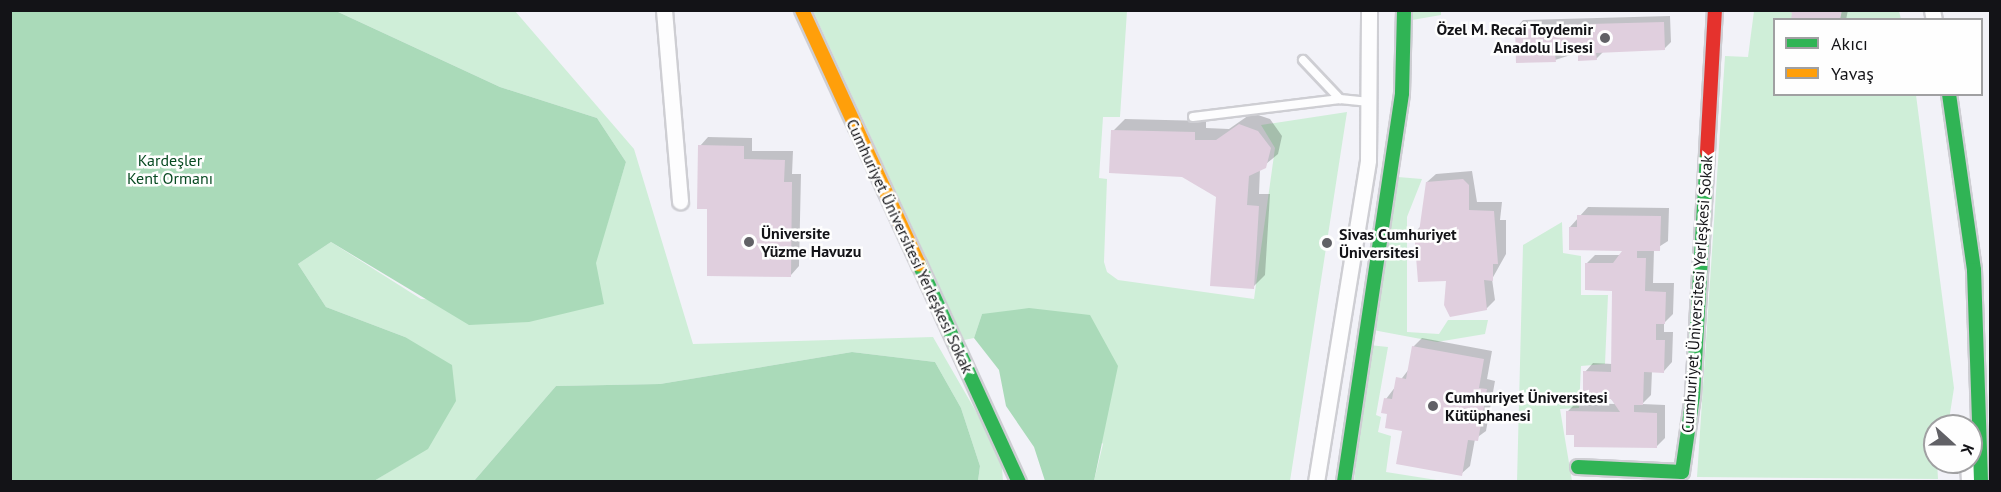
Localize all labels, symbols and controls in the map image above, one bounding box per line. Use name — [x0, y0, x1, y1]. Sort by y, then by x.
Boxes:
legend — [1773, 18, 1983, 96]
place label: Özel M. Recai Toydemir Anadolu Lisesi — [1435, 19, 1593, 57]
marker: Özel M. Recai Toydemir Anadolu Lisesi — [1598, 31, 1612, 45]
text: Akıcı — [1831, 32, 1868, 55]
text: Yavaş — [1831, 62, 1874, 85]
street label: Cumhuriyet Üniversitesi Yerleşkesi Sokak — [842, 116, 978, 376]
park label: Kardeşler Kent Ormanı — [127, 150, 213, 188]
street label: Cumhuriyet Üniversitesi Yerleşkesi Sokak — [1678, 154, 1716, 434]
place label: Üniversite Yüzme Havuzu — [761, 223, 861, 261]
place label: Sivas Cumhuriyet Üniversitesi — [1339, 224, 1457, 262]
marker: Üniversite Yüzme Havuzu — [742, 235, 756, 249]
marker: Sivas Cumhuriyet Üniversitesi — [1320, 236, 1334, 250]
place label: Cumhuriyet Üniversitesi Kütüphanesi — [1445, 387, 1608, 425]
marker: Cumhuriyet Üniversitesi Kütüphanesi — [1426, 399, 1440, 413]
north arrow — [1923, 414, 1983, 474]
text: K — [1957, 442, 1979, 458]

